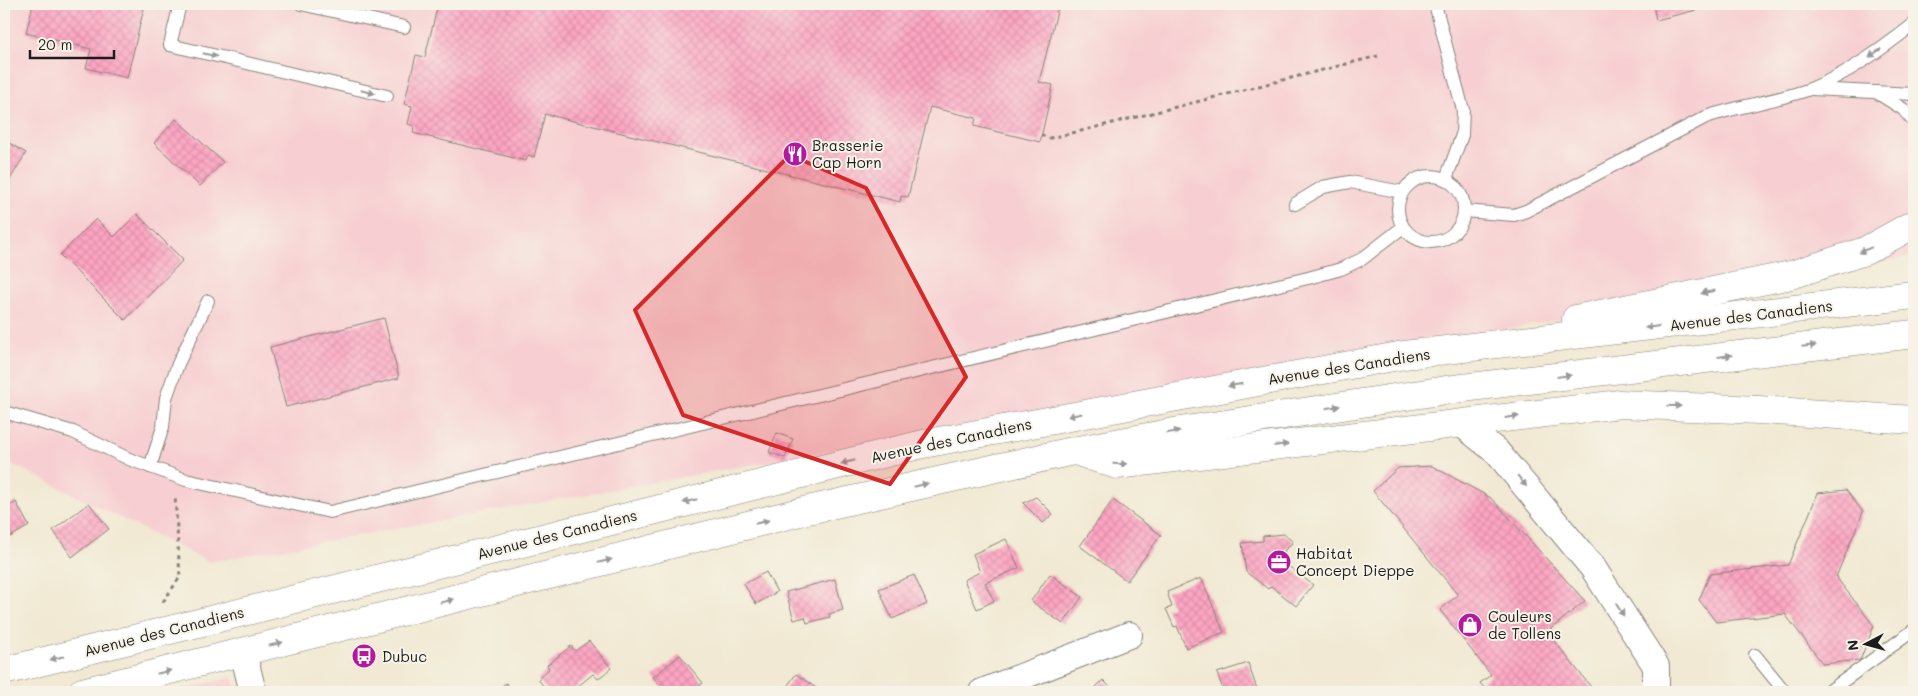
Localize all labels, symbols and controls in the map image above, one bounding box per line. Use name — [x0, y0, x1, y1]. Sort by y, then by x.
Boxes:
scale bar — [30, 28, 114, 60]
text: 20 m — [38, 34, 72, 54]
one-way arrow — [1868, 48, 1882, 58]
one-way arrow — [203, 51, 218, 59]
one-way arrow — [361, 88, 376, 96]
place label: Brasserie Cap Horn — [812, 135, 883, 172]
restaurant icon: Brasserie Cap Horn — [782, 141, 808, 167]
one-way arrow — [1858, 247, 1872, 255]
one-way arrow — [1700, 288, 1715, 296]
street label: Avenue des Canadiens — [1668, 295, 1834, 335]
one-way arrow — [1644, 323, 1660, 331]
one-way arrow — [1802, 342, 1818, 350]
street label: Avenue des Canadiens — [1266, 343, 1432, 389]
one-way arrow — [1717, 351, 1733, 359]
one-way arrow — [1556, 372, 1572, 380]
one-way arrow — [1227, 382, 1243, 390]
one-way arrow — [1326, 403, 1342, 411]
one-way arrow — [1666, 403, 1682, 411]
one-way arrow — [1067, 411, 1083, 419]
street label: Avenue des Canadiens — [869, 413, 1033, 467]
one-way arrow — [1504, 413, 1520, 421]
one-way arrow — [1165, 428, 1181, 436]
one-way arrow — [1274, 441, 1290, 449]
one-way arrow — [840, 458, 855, 466]
one-way arrow — [1112, 460, 1128, 468]
one-way arrow — [1516, 475, 1527, 488]
one-way arrow — [913, 481, 928, 489]
one-way arrow — [683, 497, 698, 505]
street label: Avenue des Canadiens — [475, 504, 639, 564]
one-way arrow — [755, 517, 770, 525]
place label: Habitat Concept Dieppe — [1296, 543, 1415, 580]
office icon: Habitat Concept Dieppe — [1266, 549, 1292, 575]
one-way arrow — [597, 557, 612, 565]
one-way arrow — [440, 597, 455, 605]
street label: Avenue des Canadiens — [82, 601, 246, 661]
one-way arrow — [1616, 604, 1625, 617]
place label: Couleurs de Tollens — [1488, 606, 1561, 643]
shop icon: Couleurs de Tollens — [1457, 612, 1483, 638]
north arrow — [1840, 618, 1890, 668]
text: N — [1843, 639, 1863, 652]
one-way arrow — [269, 640, 284, 648]
bus stop icon: Dubuc — [351, 643, 377, 669]
place label: Dubuc — [382, 646, 427, 666]
one-way arrow — [49, 654, 64, 662]
one-way arrow — [156, 668, 171, 676]

